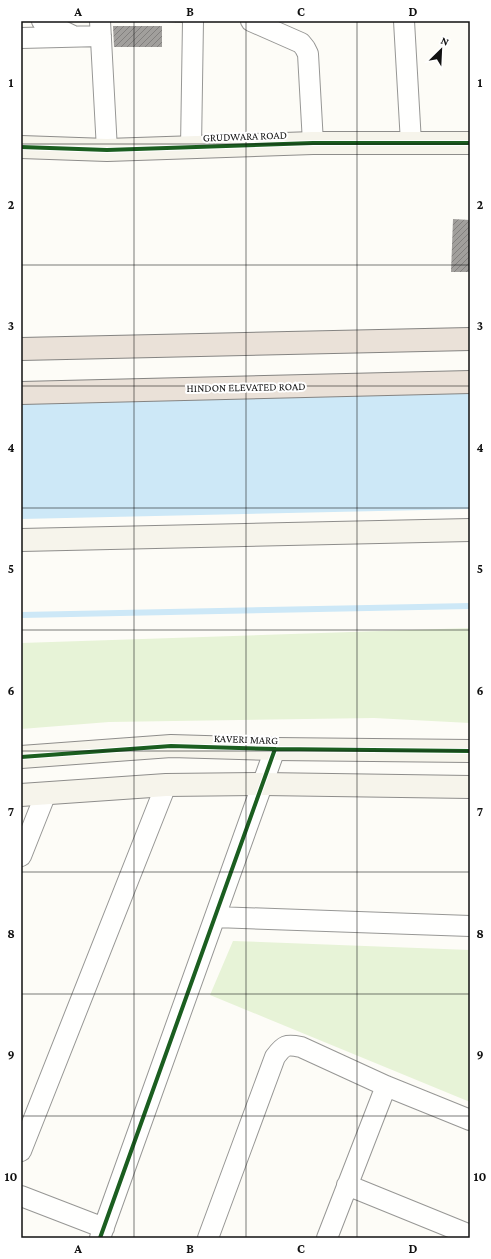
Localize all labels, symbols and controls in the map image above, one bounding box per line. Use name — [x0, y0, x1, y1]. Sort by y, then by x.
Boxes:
text: A — [73, 4, 82, 19]
text: B — [186, 4, 194, 19]
text: C — [297, 4, 305, 19]
text: D — [409, 4, 418, 19]
north arrow — [421, 30, 461, 70]
text: N — [439, 34, 451, 48]
text: 1 — [9, 75, 14, 90]
text: 1 — [478, 75, 483, 90]
street label: GRUDWARA ROAD — [203, 129, 287, 143]
text: 2 — [8, 197, 15, 212]
text: 2 — [477, 197, 484, 212]
text: 3 — [8, 318, 14, 333]
text: 3 — [477, 318, 483, 333]
street label: HINDON ELEVATED ROAD — [186, 380, 306, 394]
text: 4 — [7, 440, 15, 455]
text: 4 — [476, 440, 484, 455]
text: 5 — [8, 561, 14, 576]
text: 5 — [477, 561, 483, 576]
text: 6 — [7, 683, 15, 698]
text: 6 — [476, 683, 484, 698]
street label: KAVERI MARG — [214, 732, 278, 746]
text: 7 — [8, 804, 14, 819]
text: 7 — [477, 804, 483, 819]
text: 8 — [7, 926, 15, 941]
text: 8 — [476, 926, 484, 941]
text: 9 — [7, 1047, 15, 1062]
text: 9 — [476, 1047, 484, 1062]
text: 10 — [5, 1169, 17, 1184]
text: 10 — [474, 1169, 486, 1184]
text: A — [73, 1241, 82, 1256]
text: B — [186, 1241, 194, 1256]
text: C — [297, 1241, 305, 1256]
text: D — [409, 1241, 418, 1256]

